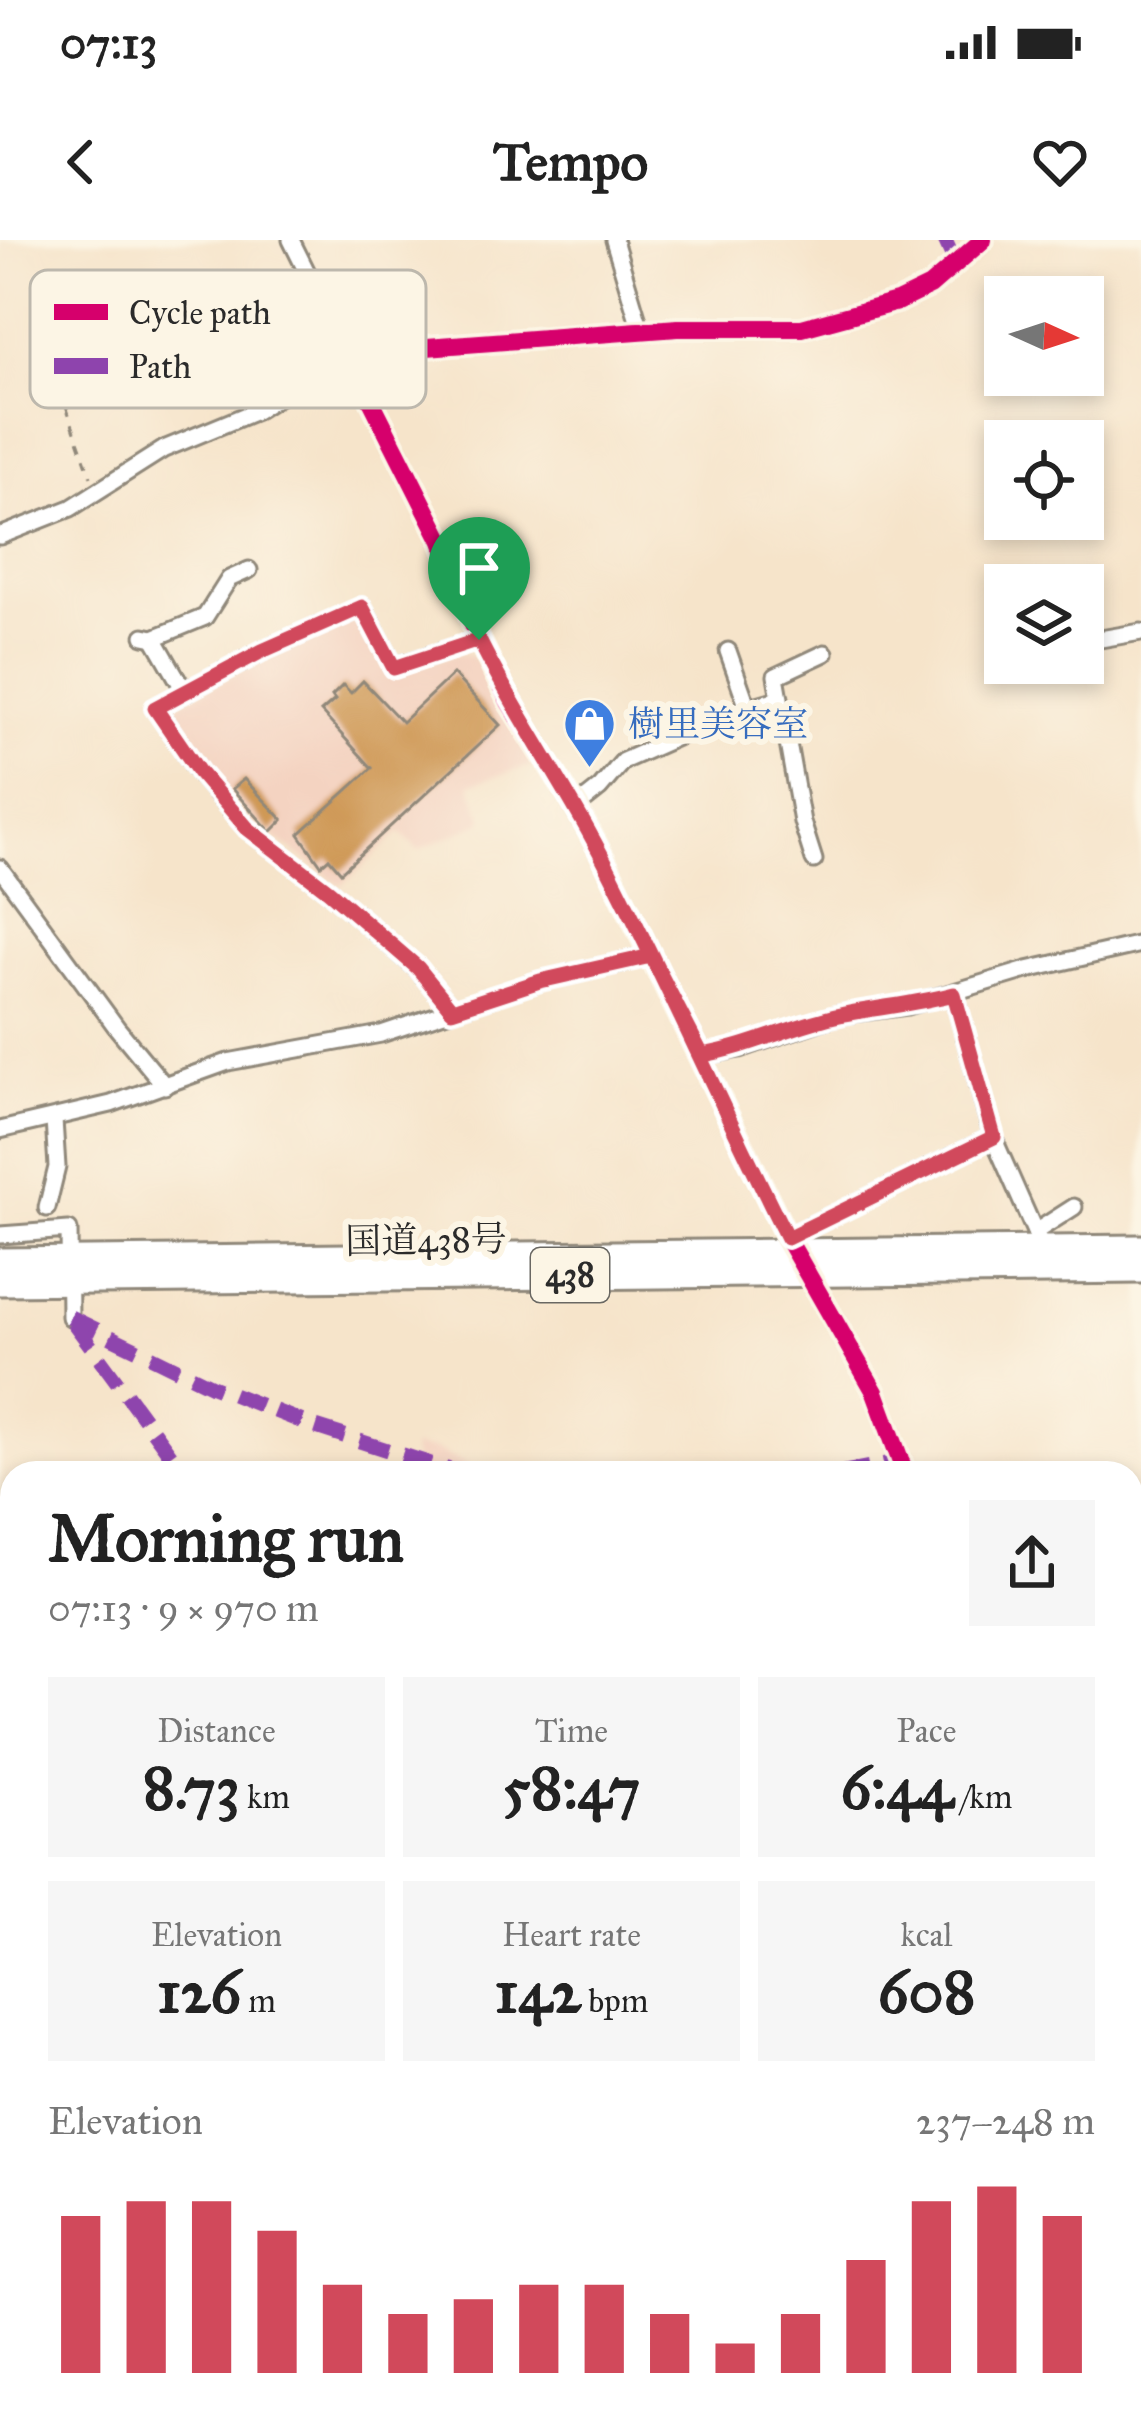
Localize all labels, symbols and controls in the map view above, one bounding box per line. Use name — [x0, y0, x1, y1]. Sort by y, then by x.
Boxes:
text: 07:13 — [60, 15, 157, 70]
icon: back — [48, 129, 114, 195]
text: Tempo — [493, 129, 648, 195]
icon: heart — [1027, 129, 1093, 195]
legend — [30, 270, 426, 408]
north arrow — [984, 276, 1104, 396]
map controls — [984, 276, 1104, 684]
text: Cycle path — [129, 293, 271, 333]
text: Path — [129, 347, 191, 387]
button: locate — [984, 420, 1104, 540]
pin — [428, 517, 530, 640]
icon: arrive — [446, 535, 512, 601]
button: layers — [984, 564, 1104, 684]
shop icon: 樹里美容室 — [561, 696, 617, 770]
place label: 樹里美容室 — [628, 702, 808, 746]
street label: 国道438号 — [345, 1217, 507, 1263]
road number: 438 — [531, 1248, 609, 1302]
text: Morning run — [48, 1498, 404, 1579]
button: share — [969, 1500, 1095, 1626]
text: 07:13 · 9 × 970 m — [48, 1584, 319, 1632]
text: Distance — [157, 1711, 276, 1751]
text: Time — [535, 1711, 608, 1751]
text: Pace — [897, 1711, 956, 1751]
text: 8.73 — [143, 1751, 240, 1824]
text: 58:47 — [503, 1751, 640, 1824]
text: 6:44 — [841, 1751, 953, 1824]
text: km — [240, 1777, 290, 1817]
text: /km — [953, 1777, 1012, 1817]
text: Elevation — [151, 1915, 282, 1955]
text: Heart rate — [502, 1915, 641, 1955]
text: kcal — [901, 1915, 952, 1955]
text: 126 — [157, 1955, 241, 2028]
text: 142 — [495, 1955, 581, 2028]
text: 608 — [878, 1955, 975, 2028]
text: m — [241, 1981, 276, 2021]
text: bpm — [581, 1981, 648, 2021]
text: Elevation — [48, 2097, 203, 2145]
text: 237–248 m — [916, 2097, 1095, 2145]

